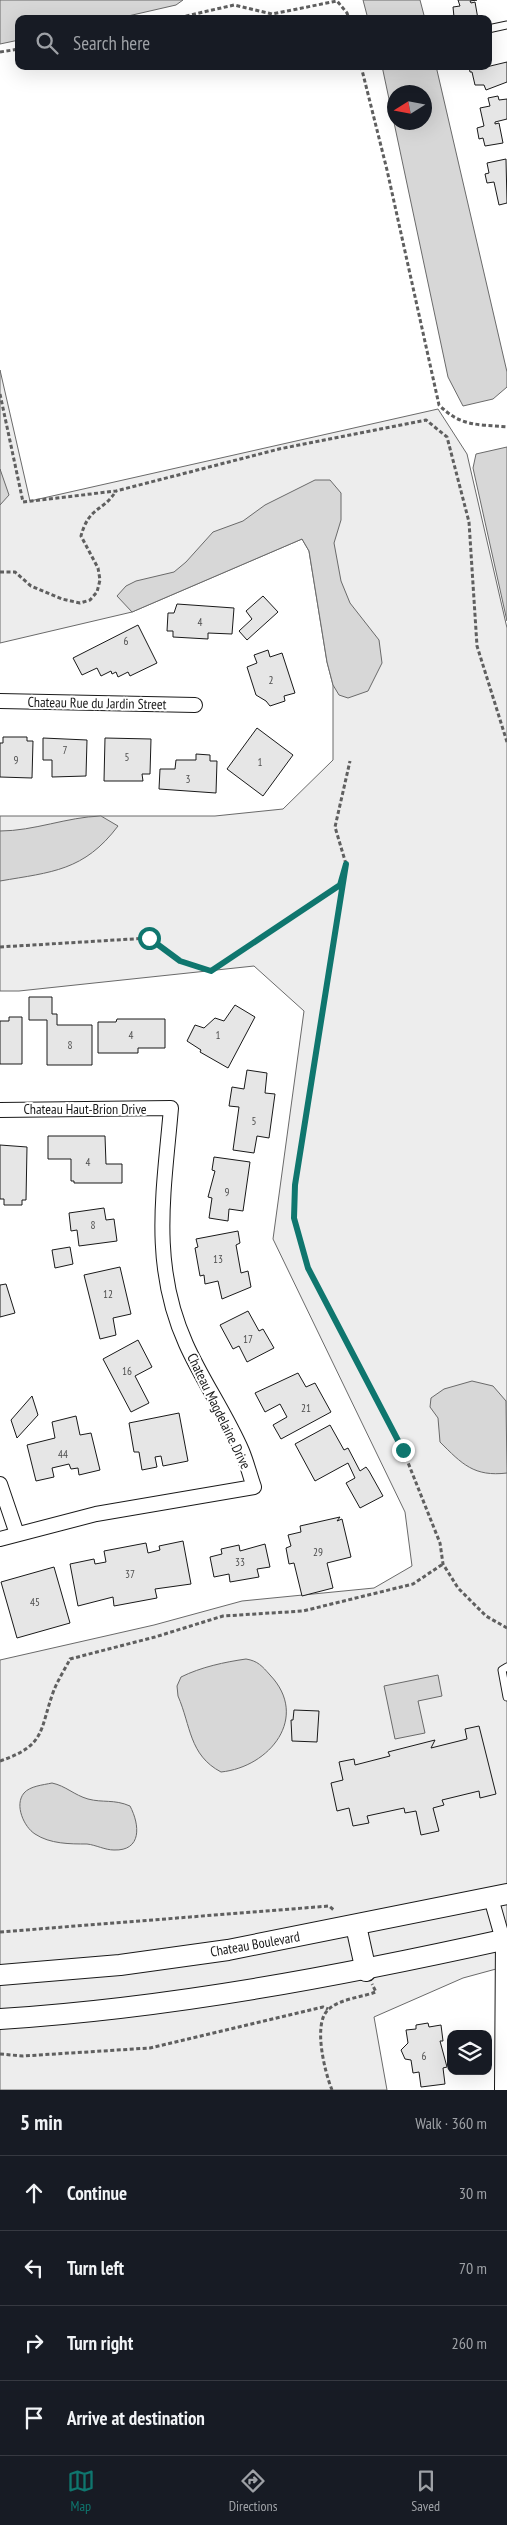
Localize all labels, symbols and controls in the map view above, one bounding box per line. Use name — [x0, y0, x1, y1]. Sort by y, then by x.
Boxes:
search box — [15, 15, 492, 70]
icon: search — [33, 29, 61, 57]
text: Search here — [73, 31, 150, 55]
north arrow — [387, 85, 432, 130]
house number: 4 — [198, 615, 203, 629]
house number: 6 — [124, 634, 129, 648]
house number: 2 — [269, 673, 274, 687]
street label: Chateau Rue du Jardin Street — [27, 693, 167, 713]
house number: 7 — [63, 743, 68, 757]
house number: 5 — [125, 750, 130, 764]
house number: 9 — [14, 753, 19, 767]
house number: 1 — [258, 755, 263, 769]
house number: 3 — [186, 772, 191, 786]
route start — [138, 927, 161, 950]
house number: 4 — [129, 1028, 134, 1042]
house number: 1 — [216, 1028, 221, 1042]
house number: 8 — [68, 1038, 73, 1052]
street label: Chateau Haut-Brion Drive — [23, 1100, 147, 1118]
house number: 5 — [252, 1114, 257, 1128]
house number: 4 — [86, 1155, 91, 1169]
house number: 9 — [225, 1185, 230, 1199]
house number: 8 — [91, 1218, 96, 1232]
house number: 13 — [213, 1252, 223, 1266]
house number: 12 — [103, 1287, 113, 1301]
house number: 17 — [243, 1332, 253, 1346]
street label: Chateau Magdelaine Drive — [183, 1350, 255, 1472]
house number: 16 — [122, 1364, 132, 1378]
house number: 21 — [301, 1401, 311, 1415]
route end — [392, 1439, 415, 1462]
house number: 44 — [58, 1447, 68, 1461]
house number: 29 — [313, 1545, 323, 1559]
house number: 33 — [235, 1555, 245, 1569]
house number: 37 — [125, 1567, 135, 1581]
house number: 45 — [30, 1595, 40, 1609]
street label: Chateau Boulevard — [209, 1927, 301, 1961]
map controls — [447, 2030, 492, 2075]
button: layers — [447, 2030, 492, 2075]
house number: 6 — [422, 2049, 427, 2063]
text: 5 min — [20, 2109, 62, 2136]
text: Walk · 360 m — [415, 2113, 487, 2133]
icon: ahead — [20, 2179, 48, 2207]
text: Continue — [67, 2181, 127, 2205]
text: 30 m — [459, 2183, 487, 2203]
icon: left — [20, 2254, 48, 2282]
text: Turn left — [67, 2256, 124, 2280]
text: 70 m — [459, 2258, 487, 2278]
icon: right — [20, 2329, 48, 2357]
text: Turn right — [67, 2331, 133, 2355]
text: 260 m — [452, 2333, 487, 2353]
icon: arrive — [20, 2404, 48, 2432]
text: Arrive at destination — [67, 2406, 205, 2430]
tab: Map — [67, 2467, 95, 2515]
tab: Directions — [229, 2467, 277, 2515]
tab: Saved — [411, 2467, 440, 2515]

